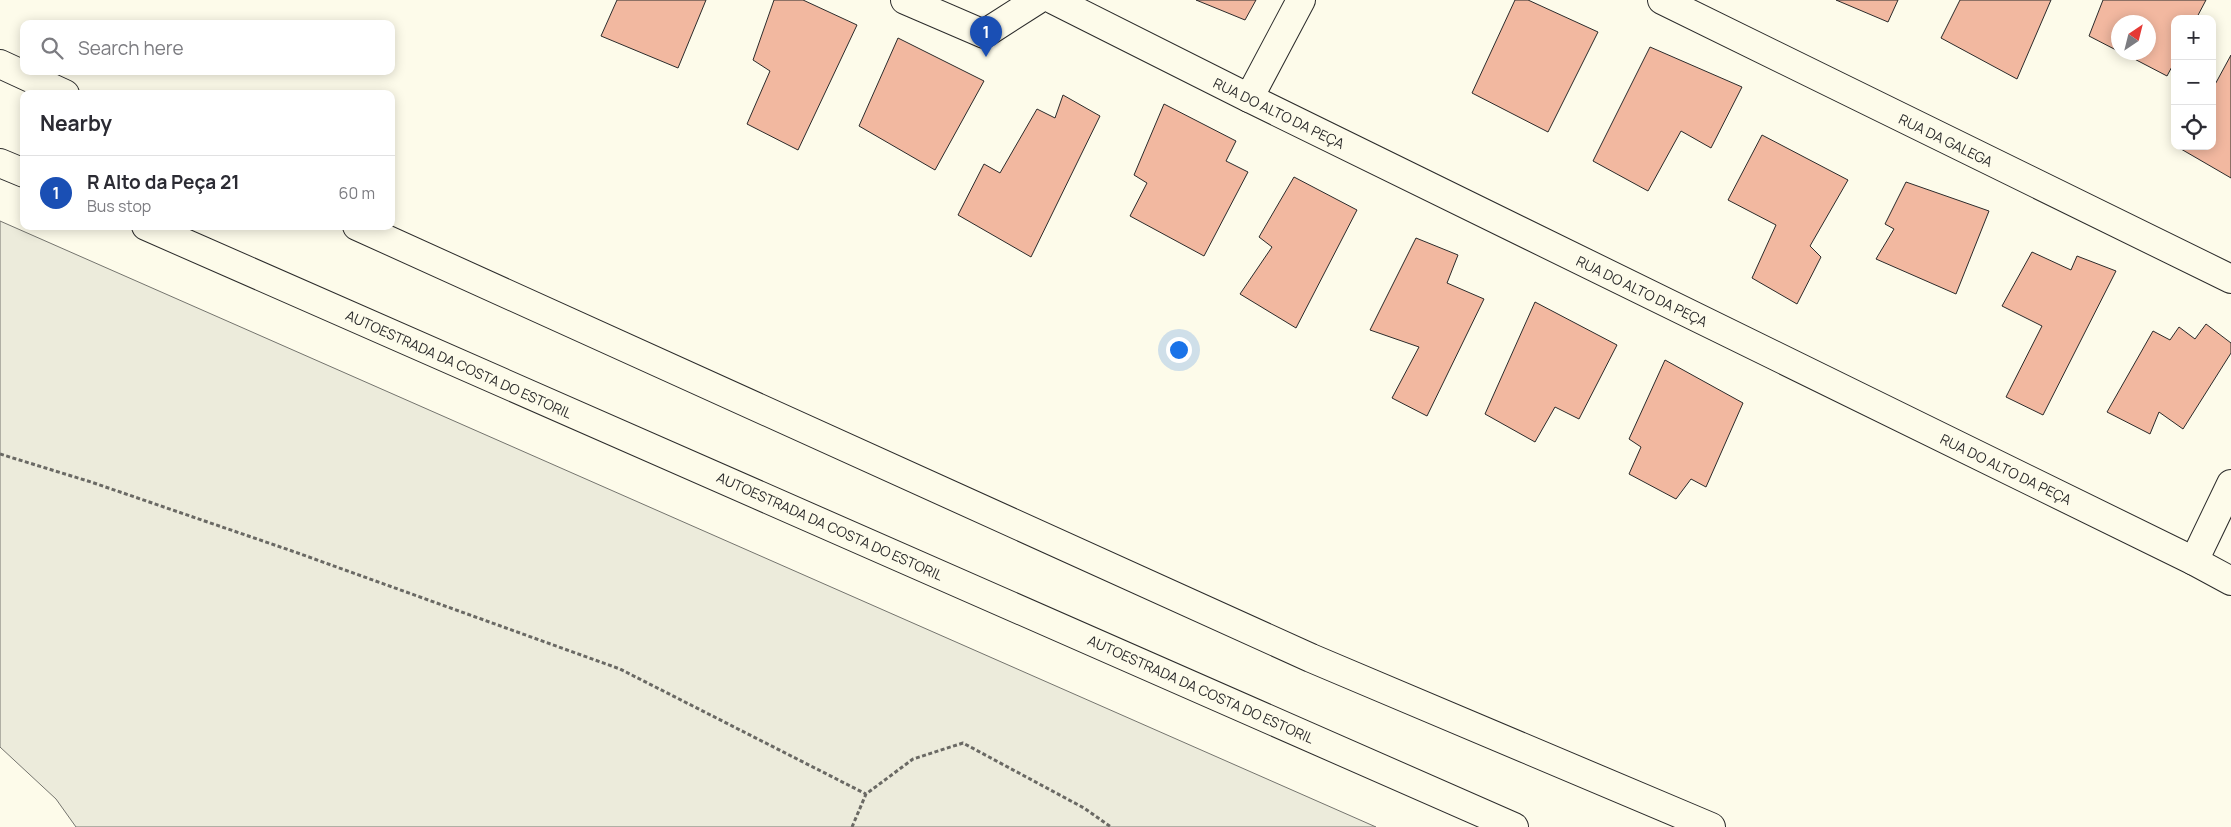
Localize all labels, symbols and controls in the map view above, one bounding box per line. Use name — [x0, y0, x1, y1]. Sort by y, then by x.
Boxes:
north arrow — [2111, 15, 2156, 60]
map controls — [2171, 15, 2216, 150]
button: + — [2171, 15, 2216, 60]
pin: 1 — [970, 16, 1002, 57]
search box — [20, 20, 395, 75]
icon: search — [38, 34, 66, 62]
text: Search here — [78, 35, 184, 61]
button: − — [2171, 60, 2216, 105]
street label: RUA DO ALTO DA PEÇA — [1210, 73, 1348, 153]
button: locate — [2171, 105, 2216, 150]
text: Nearby — [40, 109, 112, 137]
street label: RUA DA GALEGA — [1896, 109, 1996, 171]
text: R Alto da Peça 21 — [87, 169, 240, 195]
text: 1 — [52, 182, 60, 204]
text: 60 m — [339, 182, 375, 204]
text: Bus stop — [87, 195, 151, 217]
street label: RUA DO ALTO DA PEÇA — [1573, 251, 1711, 331]
street label: AUTOESTRADA DA COSTA DO ESTORIL — [343, 305, 575, 423]
your location — [1166, 337, 1192, 363]
street label: RUA DO ALTO DA PEÇA — [1937, 429, 2075, 509]
street label: AUTOESTRADA DA COSTA DO ESTORIL — [714, 467, 946, 585]
street label: AUTOESTRADA DA COSTA DO ESTORIL — [1085, 630, 1317, 748]

